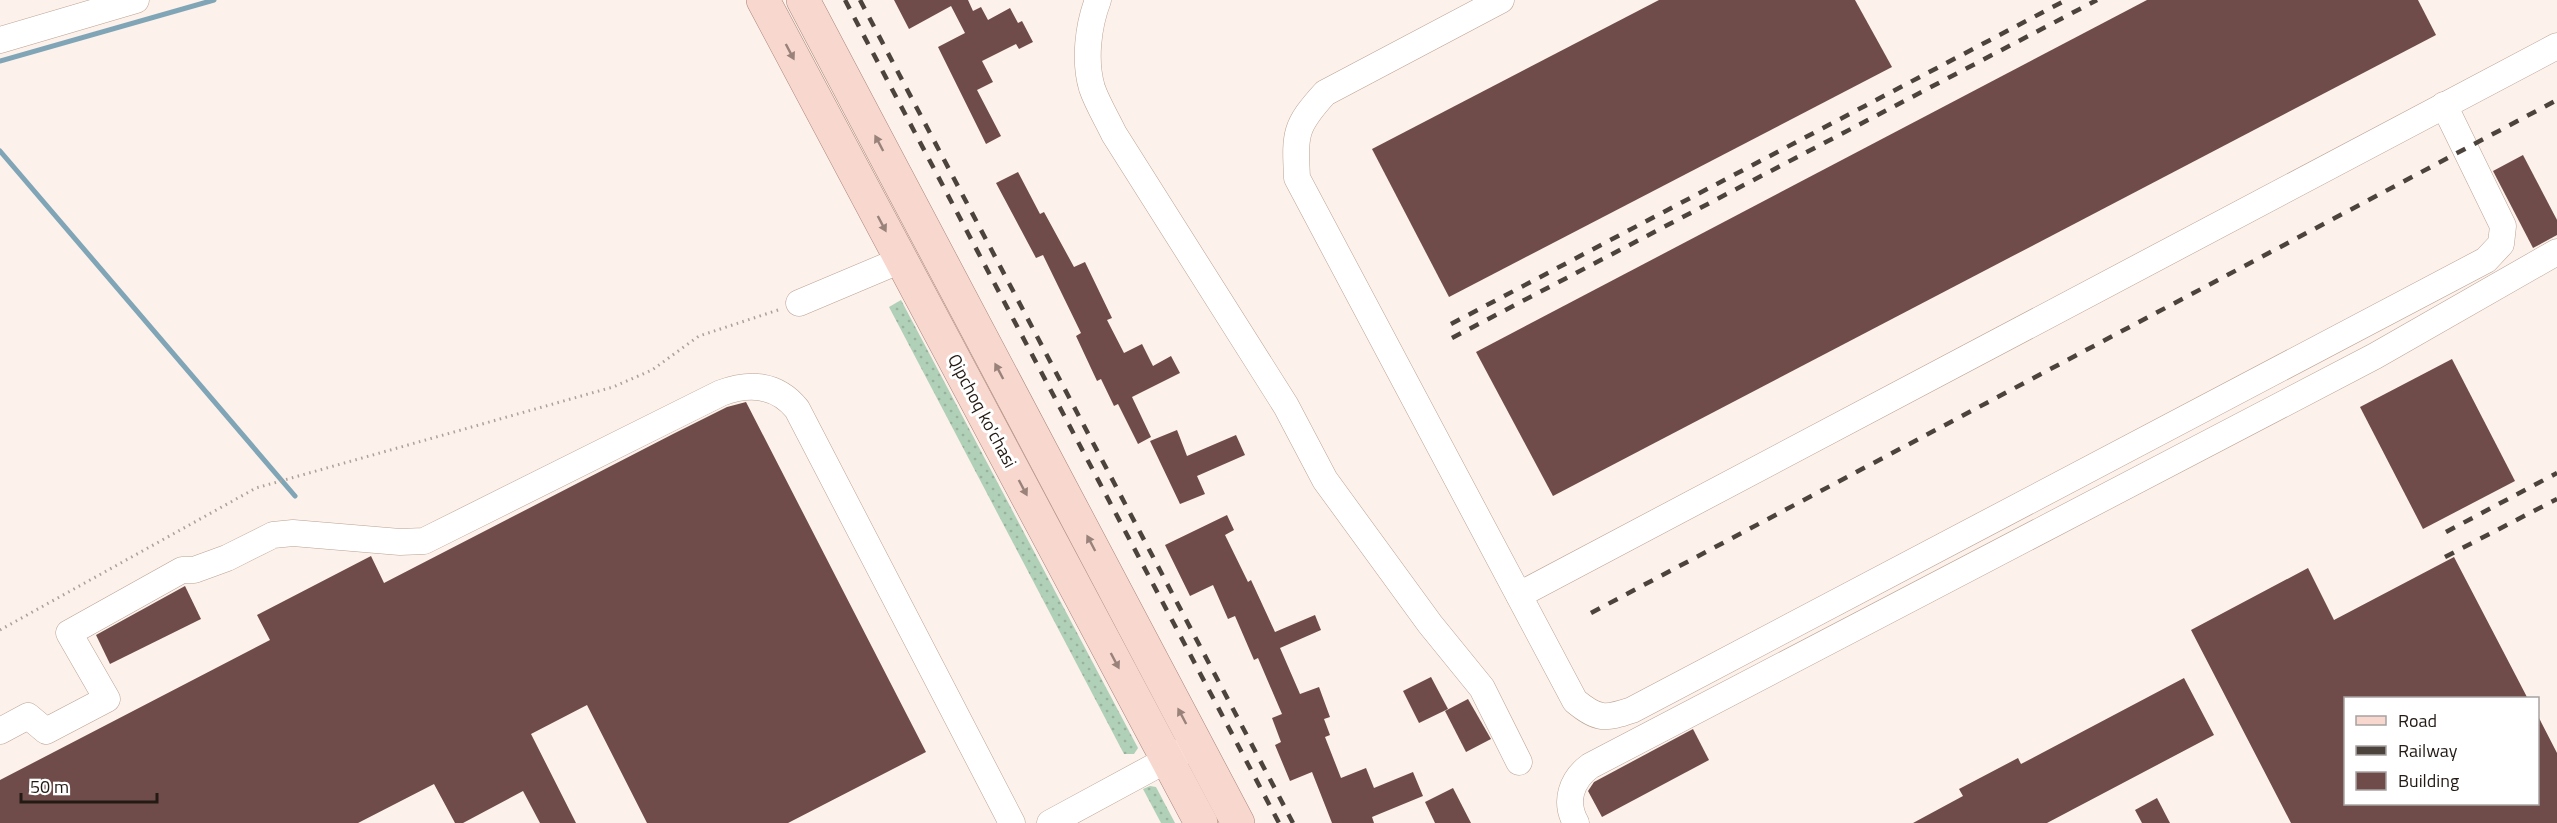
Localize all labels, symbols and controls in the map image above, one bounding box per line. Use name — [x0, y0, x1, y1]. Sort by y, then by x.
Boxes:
one-way arrow — [785, 43, 795, 60]
one-way arrow — [874, 134, 884, 151]
one-way arrow — [877, 215, 887, 232]
street label: Qipchoq ko'chasi — [941, 349, 1024, 473]
one-way arrow — [995, 362, 1004, 379]
one-way arrow — [1018, 480, 1028, 497]
one-way arrow — [1086, 534, 1096, 552]
one-way arrow — [1110, 652, 1120, 669]
legend — [2344, 697, 2539, 805]
one-way arrow — [1177, 707, 1187, 724]
text: Road — [2398, 707, 2437, 734]
text: Railway — [2398, 737, 2458, 764]
scale bar — [21, 766, 158, 804]
text: Building — [2398, 767, 2459, 794]
text: 50 m — [30, 773, 69, 800]

